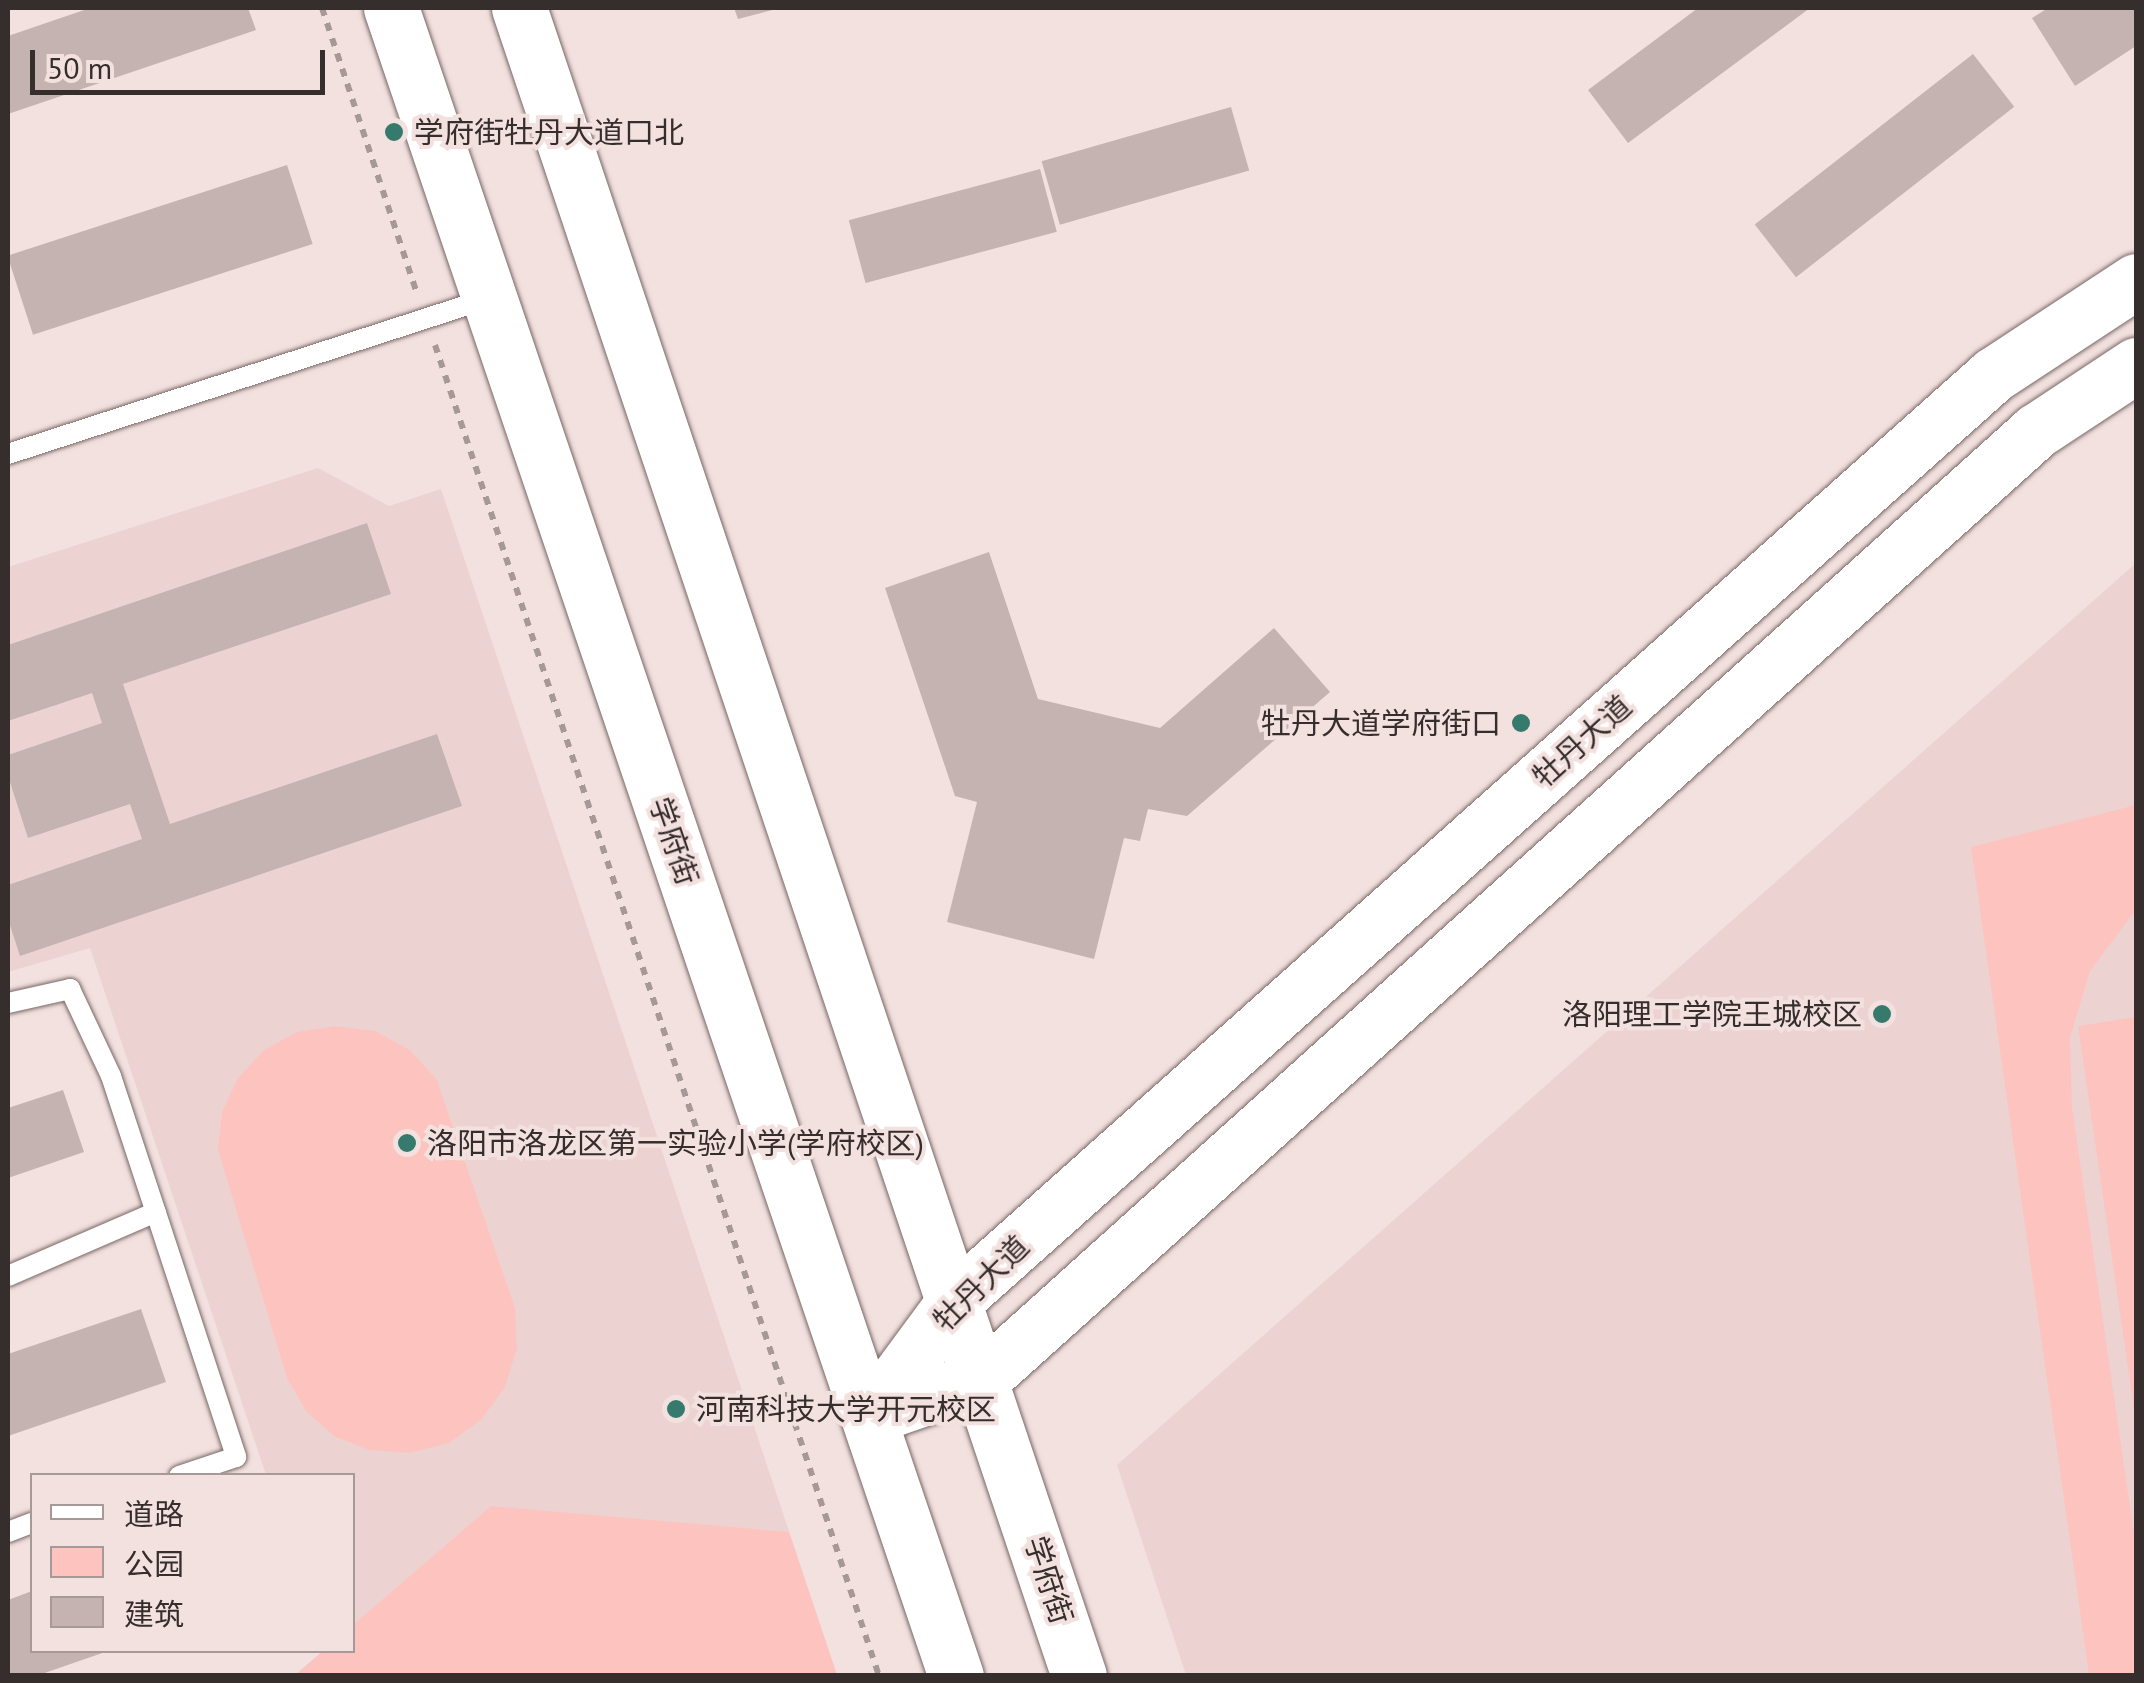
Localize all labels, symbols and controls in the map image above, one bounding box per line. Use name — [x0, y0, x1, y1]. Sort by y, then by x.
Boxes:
scale bar — [35, 30, 330, 92]
text: 50 m — [47, 48, 112, 87]
place label: 学府街牡丹大道口北 — [414, 114, 684, 150]
marker: 学府街牡丹大道口北 — [383, 121, 405, 143]
street label: 牡丹大道 — [1525, 687, 1639, 795]
place label: 牡丹大道学府街口 — [1261, 705, 1501, 741]
marker: 牡丹大道学府街口 — [1510, 712, 1532, 734]
street label: 学府街 — [642, 793, 706, 889]
place label: 洛阳理工学院王城校区 — [1562, 996, 1862, 1032]
marker: 洛阳理工学院王城校区 — [1871, 1003, 1893, 1025]
place label: 洛阳市洛龙区第一实验小学(学府校区) — [427, 1125, 924, 1161]
marker: 洛阳市洛龙区第一实验小学(学府校区) — [396, 1132, 418, 1154]
street label: 牡丹大道 — [926, 1228, 1036, 1338]
place label: 河南科技大学开元校区 — [696, 1391, 996, 1427]
marker: 河南科技大学开元校区 — [665, 1398, 687, 1420]
legend — [30, 1473, 355, 1653]
text: 道路 — [124, 1494, 184, 1533]
street label: 学府街 — [1018, 1532, 1080, 1628]
text: 公园 — [124, 1544, 184, 1583]
text: 建筑 — [124, 1594, 184, 1633]

